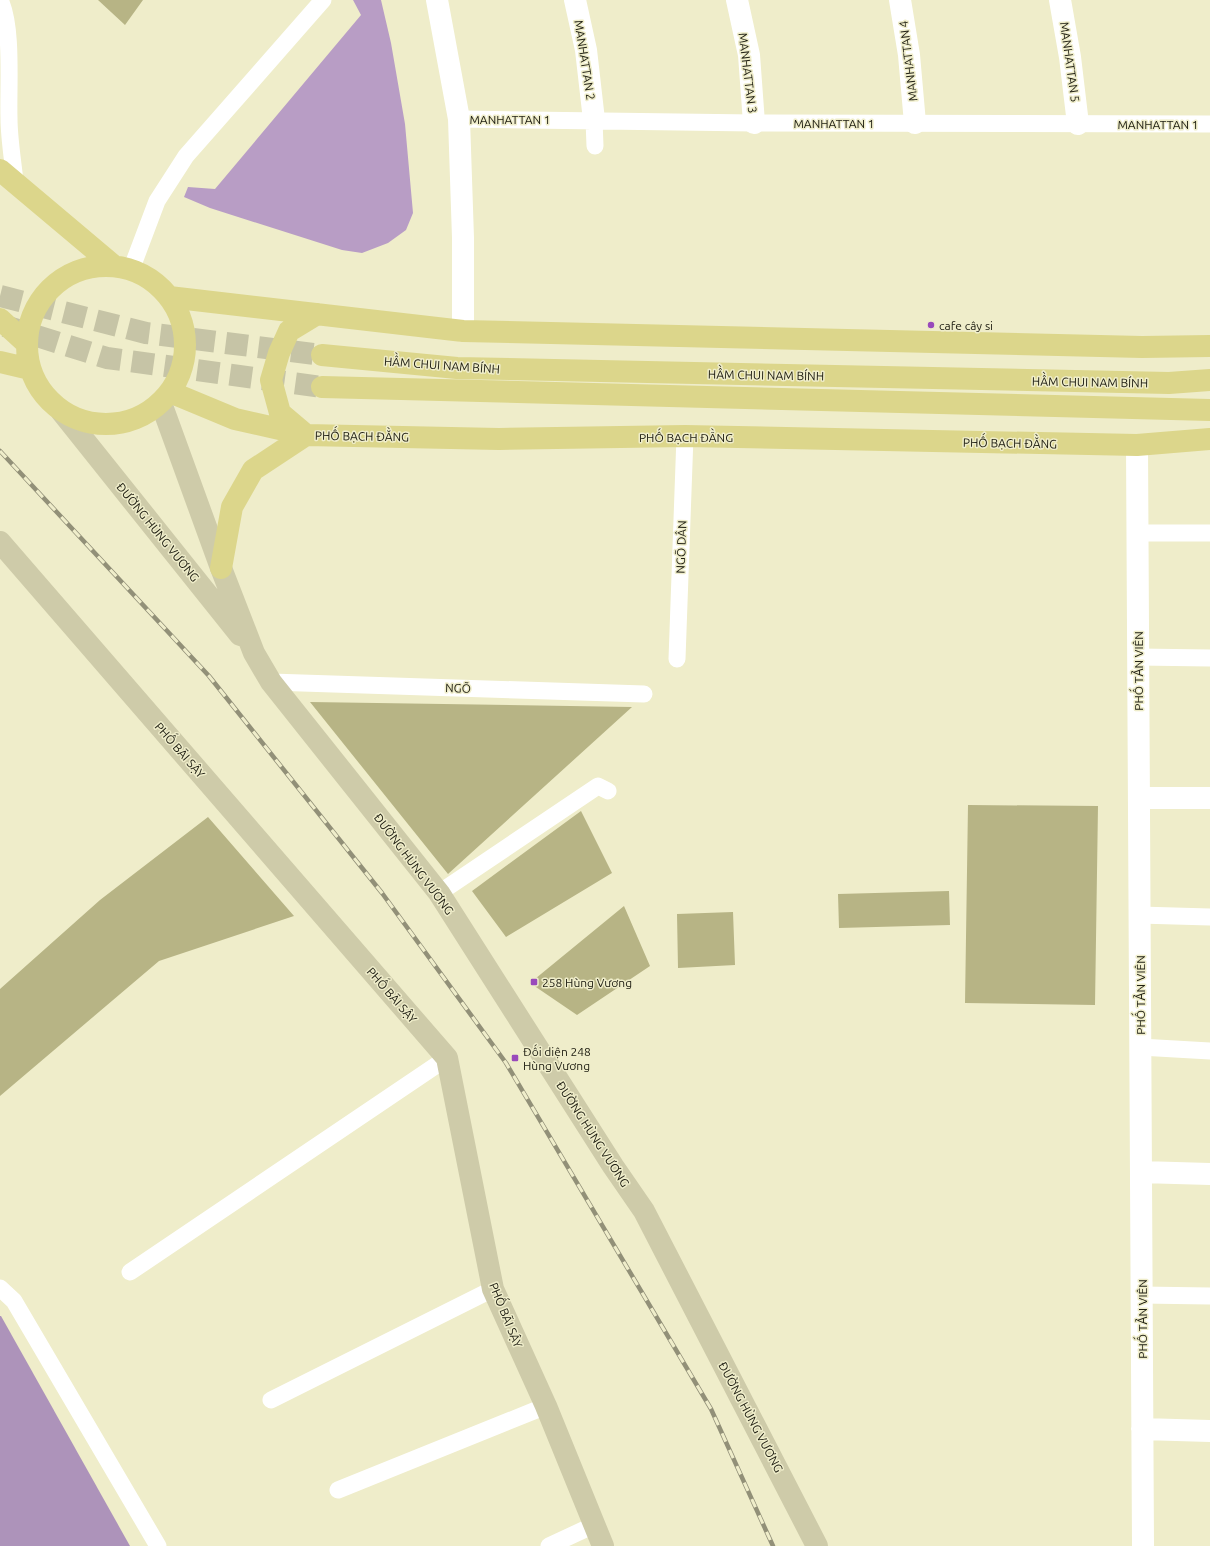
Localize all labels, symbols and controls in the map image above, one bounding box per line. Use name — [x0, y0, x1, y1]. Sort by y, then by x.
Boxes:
street label: MANHATTAN 2 — [572, 19, 598, 101]
street label: MANHATTAN 4 — [897, 20, 919, 102]
street label: MANHATTAN 5 — [1058, 21, 1082, 103]
street label: MANHATTAN 3 — [737, 32, 759, 114]
street label: MANHATTAN 1 — [469, 113, 551, 126]
street label: MANHATTAN 1 — [793, 117, 875, 130]
street label: MANHATTAN 1 — [1117, 118, 1199, 131]
place label: cafe cây si — [939, 319, 993, 332]
marker: cafe cây si — [926, 320, 936, 330]
street label: HẦM CHUI NAM BÍNH — [384, 352, 501, 376]
street label: HẦM CHUI NAM BÍNH — [708, 365, 824, 383]
street label: HẦM CHUI NAM BÍNH — [1032, 372, 1148, 390]
street label: PHỐ BẠCH ĐẰNG — [315, 426, 409, 444]
street label: PHỐ BẠCH ĐẰNG — [639, 428, 733, 445]
street label: PHỐ BẠCH ĐẰNG — [963, 433, 1057, 451]
street label: ĐƯỜNG HÙNG VƯƠNG — [114, 480, 202, 584]
street label: NGÕ DÂN — [674, 520, 688, 574]
street label: PHỐ TẢN VIÊN — [1129, 631, 1145, 711]
street label: NGÕ — [445, 681, 471, 695]
street label: PHỐ BÃI SẬY — [152, 718, 210, 781]
street label: ĐƯỜNG HÙNG VƯƠNG — [372, 811, 456, 917]
street label: PHỐ TẢN VIÊN — [1131, 955, 1147, 1035]
street label: PHỐ BÃI SẬY — [364, 963, 422, 1026]
place label: 258 Hùng Vương — [542, 976, 632, 989]
marker: 258 Hùng Vương — [529, 977, 539, 987]
place label: Đối diện 248 Hùng Vương — [523, 1044, 591, 1072]
marker: Đối diện 248 Hùng Vương — [510, 1053, 520, 1063]
street label: ĐƯỜNG HÙNG VƯƠNG — [554, 1079, 632, 1189]
street label: PHỐ TẢN VIÊN — [1133, 1279, 1149, 1359]
street label: PHỐ BÃI SẬY — [486, 1280, 528, 1350]
street label: ĐƯỜNG HÙNG VƯƠNG — [716, 1359, 786, 1475]

